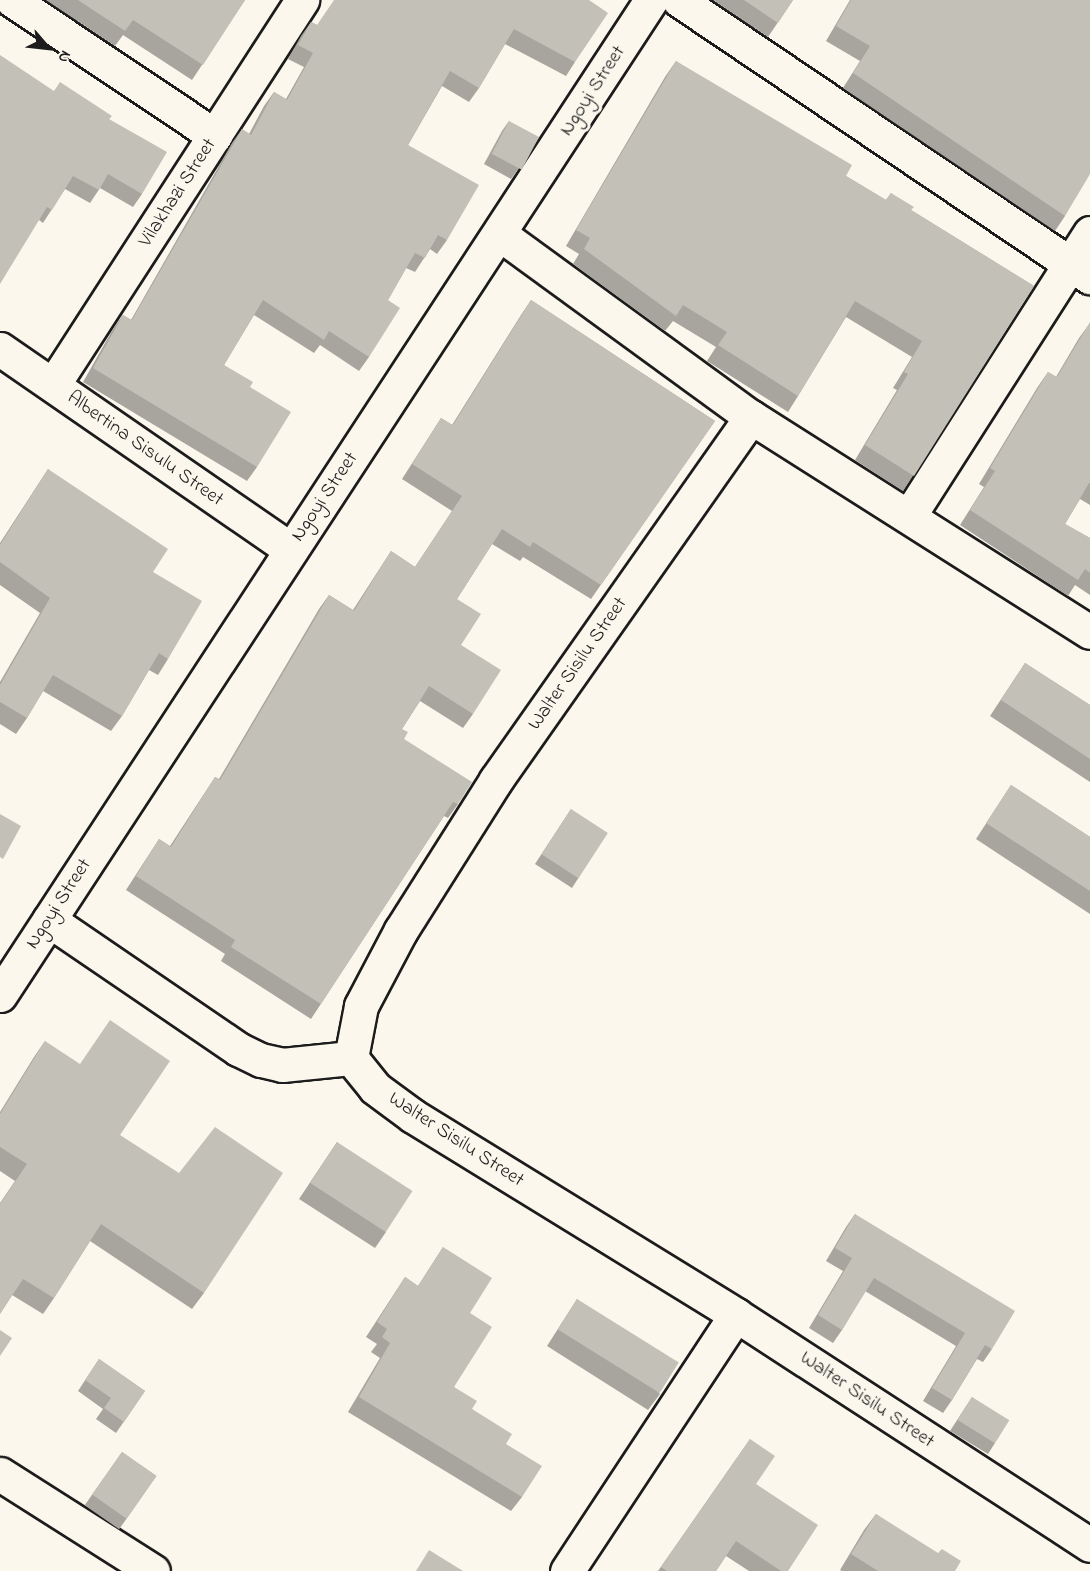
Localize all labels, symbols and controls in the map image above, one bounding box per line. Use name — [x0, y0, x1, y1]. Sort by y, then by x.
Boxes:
north arrow — [18, 18, 78, 78]
street label: Ngoyi Street — [555, 41, 631, 141]
text: N — [51, 46, 77, 67]
street label: Vilakhazi Street — [134, 134, 222, 252]
street label: Albertina Sisulu Street — [62, 386, 228, 512]
street label: Ngoyi Street — [286, 448, 364, 546]
street label: Walter Sisilu Street — [523, 593, 633, 735]
street label: Ngoyi Street — [21, 854, 97, 954]
street label: Walter Sisilu Street — [384, 1087, 528, 1193]
street label: Walter Sisilu Street — [795, 1346, 939, 1454]

